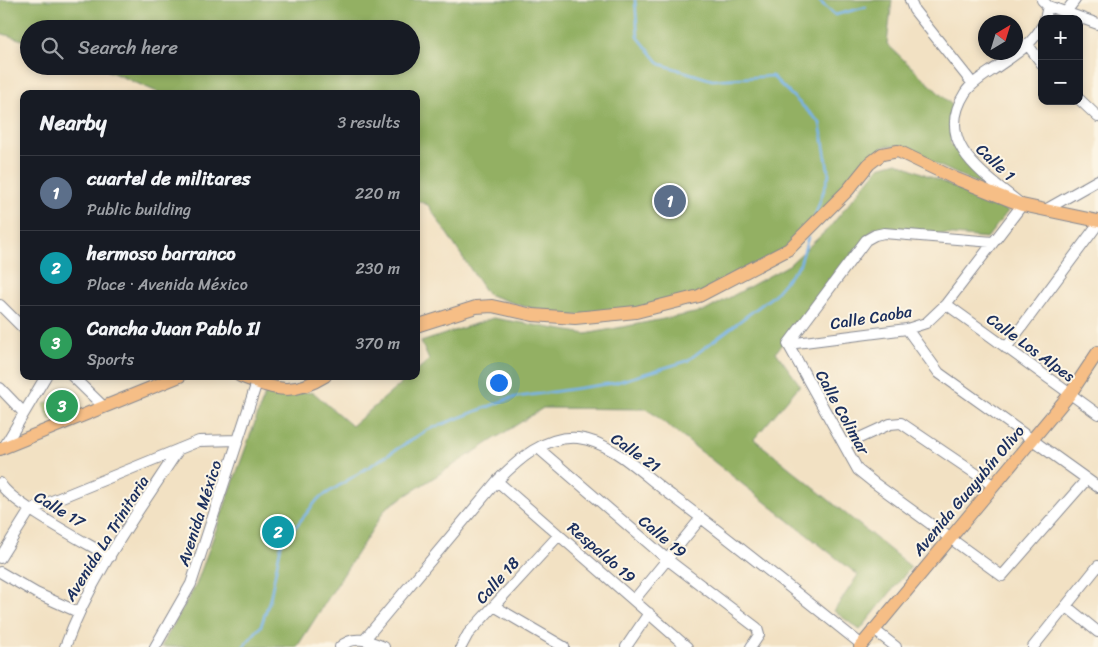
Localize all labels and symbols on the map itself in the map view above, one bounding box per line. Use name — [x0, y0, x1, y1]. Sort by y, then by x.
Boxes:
north arrow — [978, 15, 1023, 60]
street label: Calle 1 — [969, 136, 1023, 189]
pin: 1 — [654, 182, 686, 220]
street label: Calle Caoba — [828, 297, 915, 338]
street label: Calle Los Alpes — [980, 305, 1082, 390]
street label: Calle Colimar — [807, 364, 879, 461]
your location — [486, 370, 512, 396]
pin: 3 — [46, 387, 78, 425]
street label: Avenida Guayubín Olivo — [904, 418, 1032, 563]
street label: Calle 21 — [605, 425, 667, 480]
street label: Avenida México — [168, 456, 230, 571]
street label: Avenida La Trinitaria — [55, 470, 157, 608]
street label: Calle 17 — [28, 483, 92, 537]
street label: Calle 19 — [632, 507, 694, 566]
pin: 2 — [262, 513, 294, 551]
street label: Respaldo 19 — [561, 514, 643, 591]
street label: Calle 18 — [468, 550, 527, 611]

